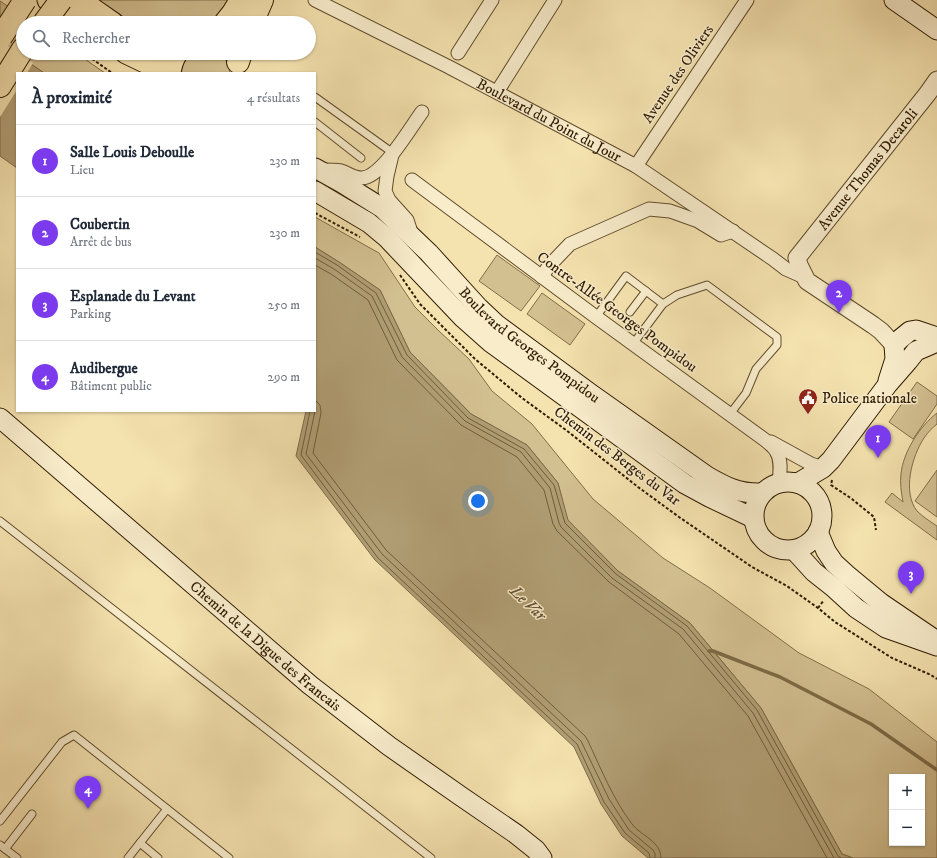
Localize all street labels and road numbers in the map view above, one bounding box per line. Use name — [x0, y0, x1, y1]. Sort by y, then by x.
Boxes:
street label: Avenue des Oliviers — [638, 21, 718, 127]
street label: Boulevard du Point du Jour — [473, 74, 625, 166]
street label: Avenue Thomas Decaroli — [813, 104, 922, 234]
street label: Contre-Allée Georges Pompidou — [533, 247, 701, 377]
street label: Boulevard Georges Pompidou — [455, 283, 604, 407]
street label: Chemin des Berges du Var — [550, 402, 684, 510]
street label: Chemin de la Digue des Francais — [186, 576, 345, 715]

